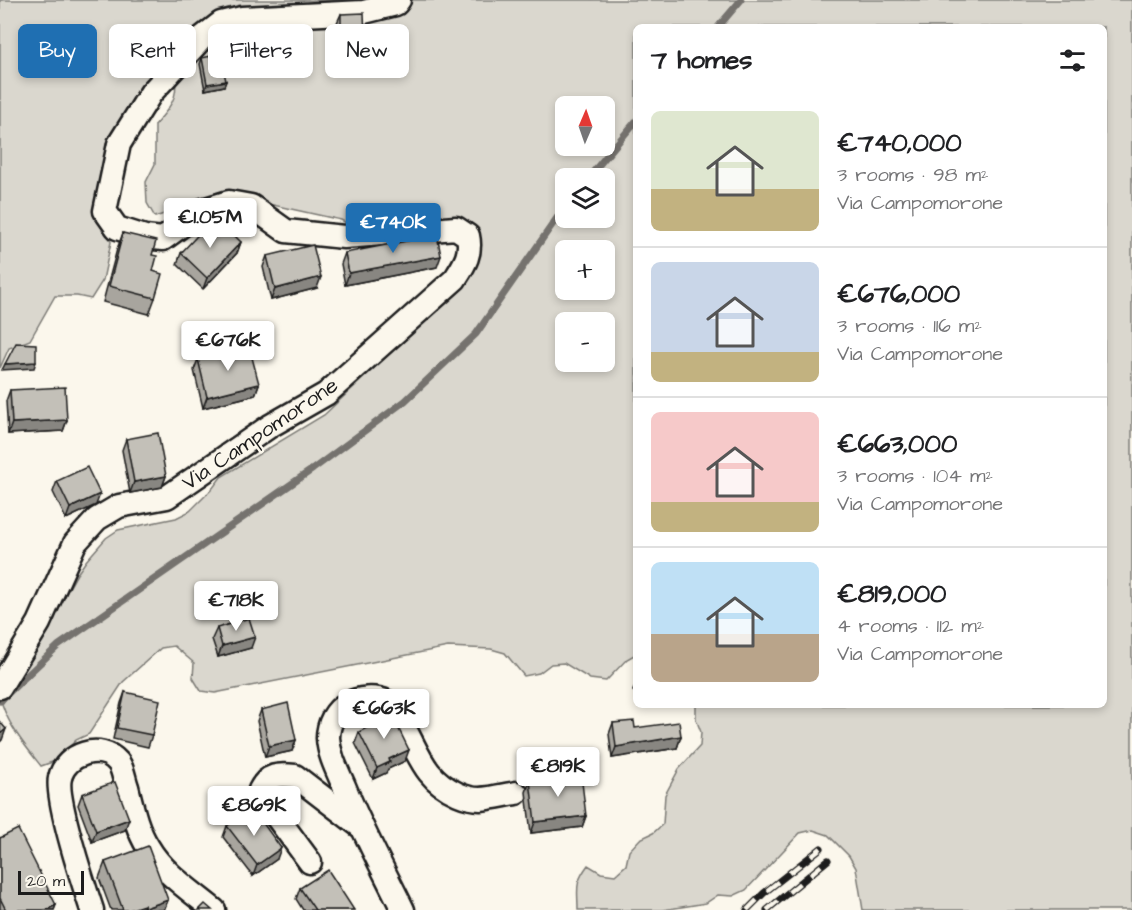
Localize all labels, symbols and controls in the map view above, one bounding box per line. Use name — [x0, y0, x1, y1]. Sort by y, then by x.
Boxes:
chip: Buy — [18, 24, 97, 78]
chip: Rent — [109, 24, 196, 78]
chip: Filters — [208, 24, 313, 78]
chip: New — [325, 24, 409, 78]
text: 7 homes — [651, 42, 752, 78]
icon: filters — [1056, 44, 1089, 77]
north arrow — [555, 96, 615, 156]
map controls — [555, 96, 615, 372]
text: €740,000 — [837, 125, 962, 161]
icon: home — [699, 135, 771, 207]
text: 3 rooms · 98 m² — [837, 161, 989, 189]
button: layers — [555, 168, 615, 228]
text: Via Campomorone — [837, 189, 1003, 217]
pin: €1.05M — [161, 198, 259, 249]
text: €1.05M — [178, 203, 242, 231]
pin: €740K — [351, 203, 435, 254]
text: €740K — [360, 208, 426, 236]
button: + — [555, 240, 615, 300]
text: €676,000 — [837, 276, 960, 312]
icon: home — [699, 286, 771, 358]
button: − — [555, 312, 615, 372]
text: 3 rooms · 116 m² — [837, 312, 982, 340]
pin: €676K — [186, 321, 270, 372]
text: €676K — [195, 326, 261, 354]
text: Via Campomorone — [837, 340, 1003, 368]
street label: Via Campomorone — [176, 370, 344, 498]
text: €663,000 — [837, 426, 957, 462]
icon: home — [699, 436, 771, 508]
text: 3 rooms · 104 m² — [837, 462, 993, 490]
text: Via Campomorone — [837, 490, 1003, 518]
text: €819,000 — [837, 576, 946, 612]
pin: €718K — [194, 581, 278, 632]
text: €718K — [208, 586, 264, 614]
icon: home — [699, 586, 771, 658]
text: 4 rooms · 112 m² — [837, 612, 984, 640]
text: Via Campomorone — [837, 640, 1003, 668]
pin: €663K — [342, 689, 426, 740]
text: €663K — [352, 694, 416, 722]
pin: €819K — [516, 747, 600, 798]
text: €819K — [531, 752, 585, 780]
pin: €869K — [212, 786, 296, 837]
text: €869K — [222, 791, 286, 819]
scale bar — [18, 868, 84, 896]
text: 20 m — [27, 870, 65, 892]

